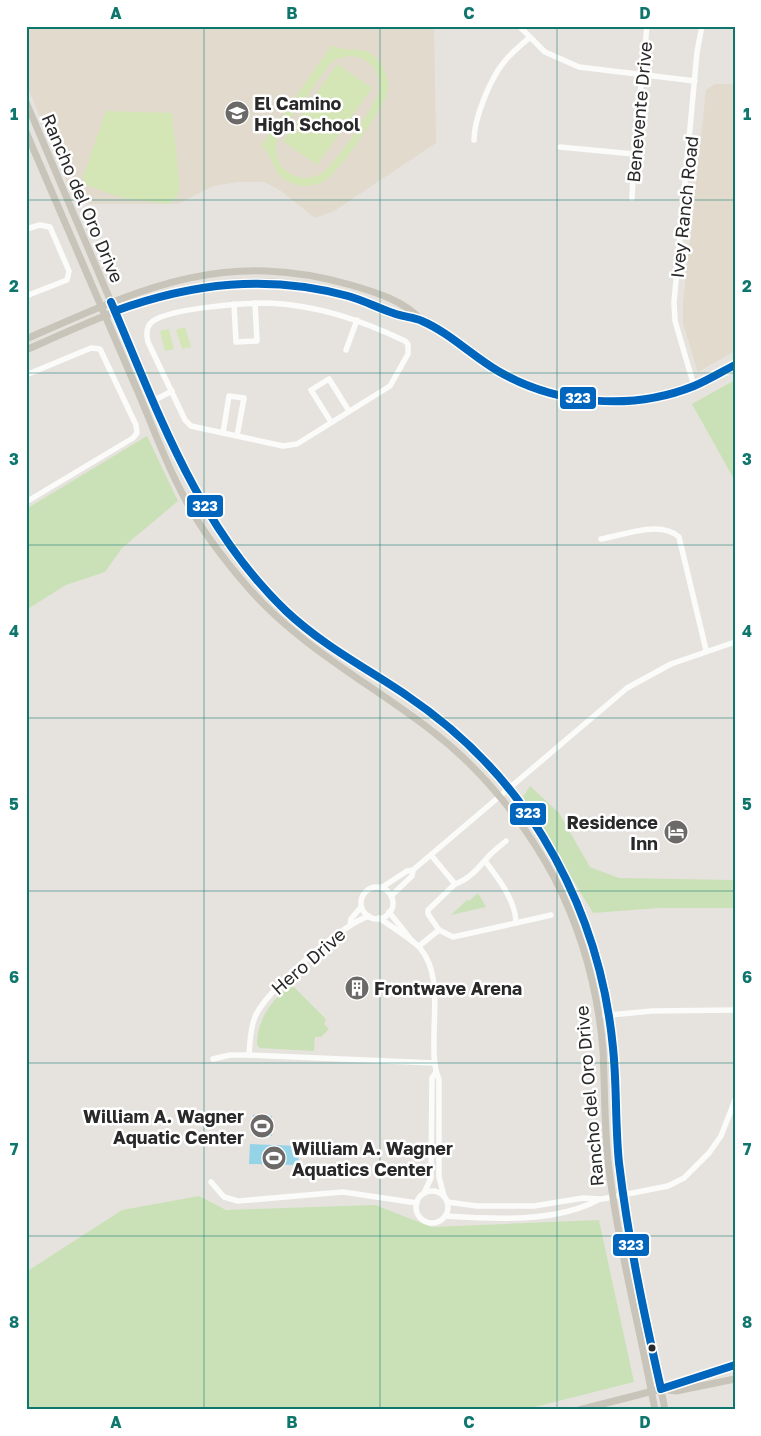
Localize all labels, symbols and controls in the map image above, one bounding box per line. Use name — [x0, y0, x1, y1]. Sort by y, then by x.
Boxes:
text: A — [110, 3, 122, 23]
text: B — [286, 3, 298, 23]
text: C — [463, 3, 475, 23]
text: D — [639, 3, 651, 23]
street label: Benevente Drive — [622, 41, 656, 183]
place label: El Camino High School — [254, 92, 360, 135]
school or university icon: El Camino High School — [224, 100, 250, 126]
text: 1 — [10, 104, 18, 124]
text: 1 — [743, 104, 751, 124]
street label: Rancho del Oro Drive — [37, 110, 129, 286]
street label: Ivey Ranch Road — [666, 135, 702, 279]
text: 2 — [9, 276, 19, 296]
text: 2 — [742, 276, 752, 296]
line badge: 323 — [559, 386, 597, 410]
text: 323 — [565, 389, 591, 406]
text: 3 — [9, 449, 19, 469]
text: 3 — [742, 449, 752, 469]
line badge: 323 — [186, 494, 224, 518]
text: 323 — [192, 497, 218, 514]
text: 4 — [9, 621, 19, 641]
text: 4 — [742, 621, 752, 641]
text: 5 — [9, 794, 19, 814]
text: 5 — [742, 794, 752, 814]
line badge: 323 — [509, 802, 547, 826]
text: 323 — [515, 804, 541, 821]
place label: Residence Inn — [567, 811, 658, 854]
hotel icon: Residence Inn — [663, 819, 689, 845]
street label: Hero Drive — [266, 923, 350, 999]
text: 6 — [9, 967, 19, 987]
text: 6 — [742, 967, 752, 987]
building icon: Frontwave Arena — [344, 975, 370, 1001]
place label: Frontwave Arena — [374, 977, 522, 999]
street label: Rancho del Oro Drive — [570, 1005, 608, 1187]
place label: William A. Wagner Aquatic Center — [83, 1105, 244, 1148]
sports icon: William A. Wagner Aquatic Center — [249, 1113, 275, 1139]
place label: William A. Wagner Aquatics Center — [292, 1137, 453, 1180]
text: 7 — [10, 1139, 19, 1159]
text: 7 — [743, 1139, 752, 1159]
sports icon: William A. Wagner Aquatics Center — [261, 1145, 287, 1171]
line badge: 323 — [612, 1233, 650, 1257]
text: 323 — [618, 1236, 644, 1253]
text: 8 — [9, 1312, 19, 1332]
text: 8 — [742, 1312, 752, 1332]
unlabelled marker — [647, 1343, 657, 1353]
text: A — [110, 1412, 122, 1432]
text: B — [286, 1412, 298, 1432]
text: C — [463, 1412, 475, 1432]
text: D — [639, 1412, 651, 1432]

